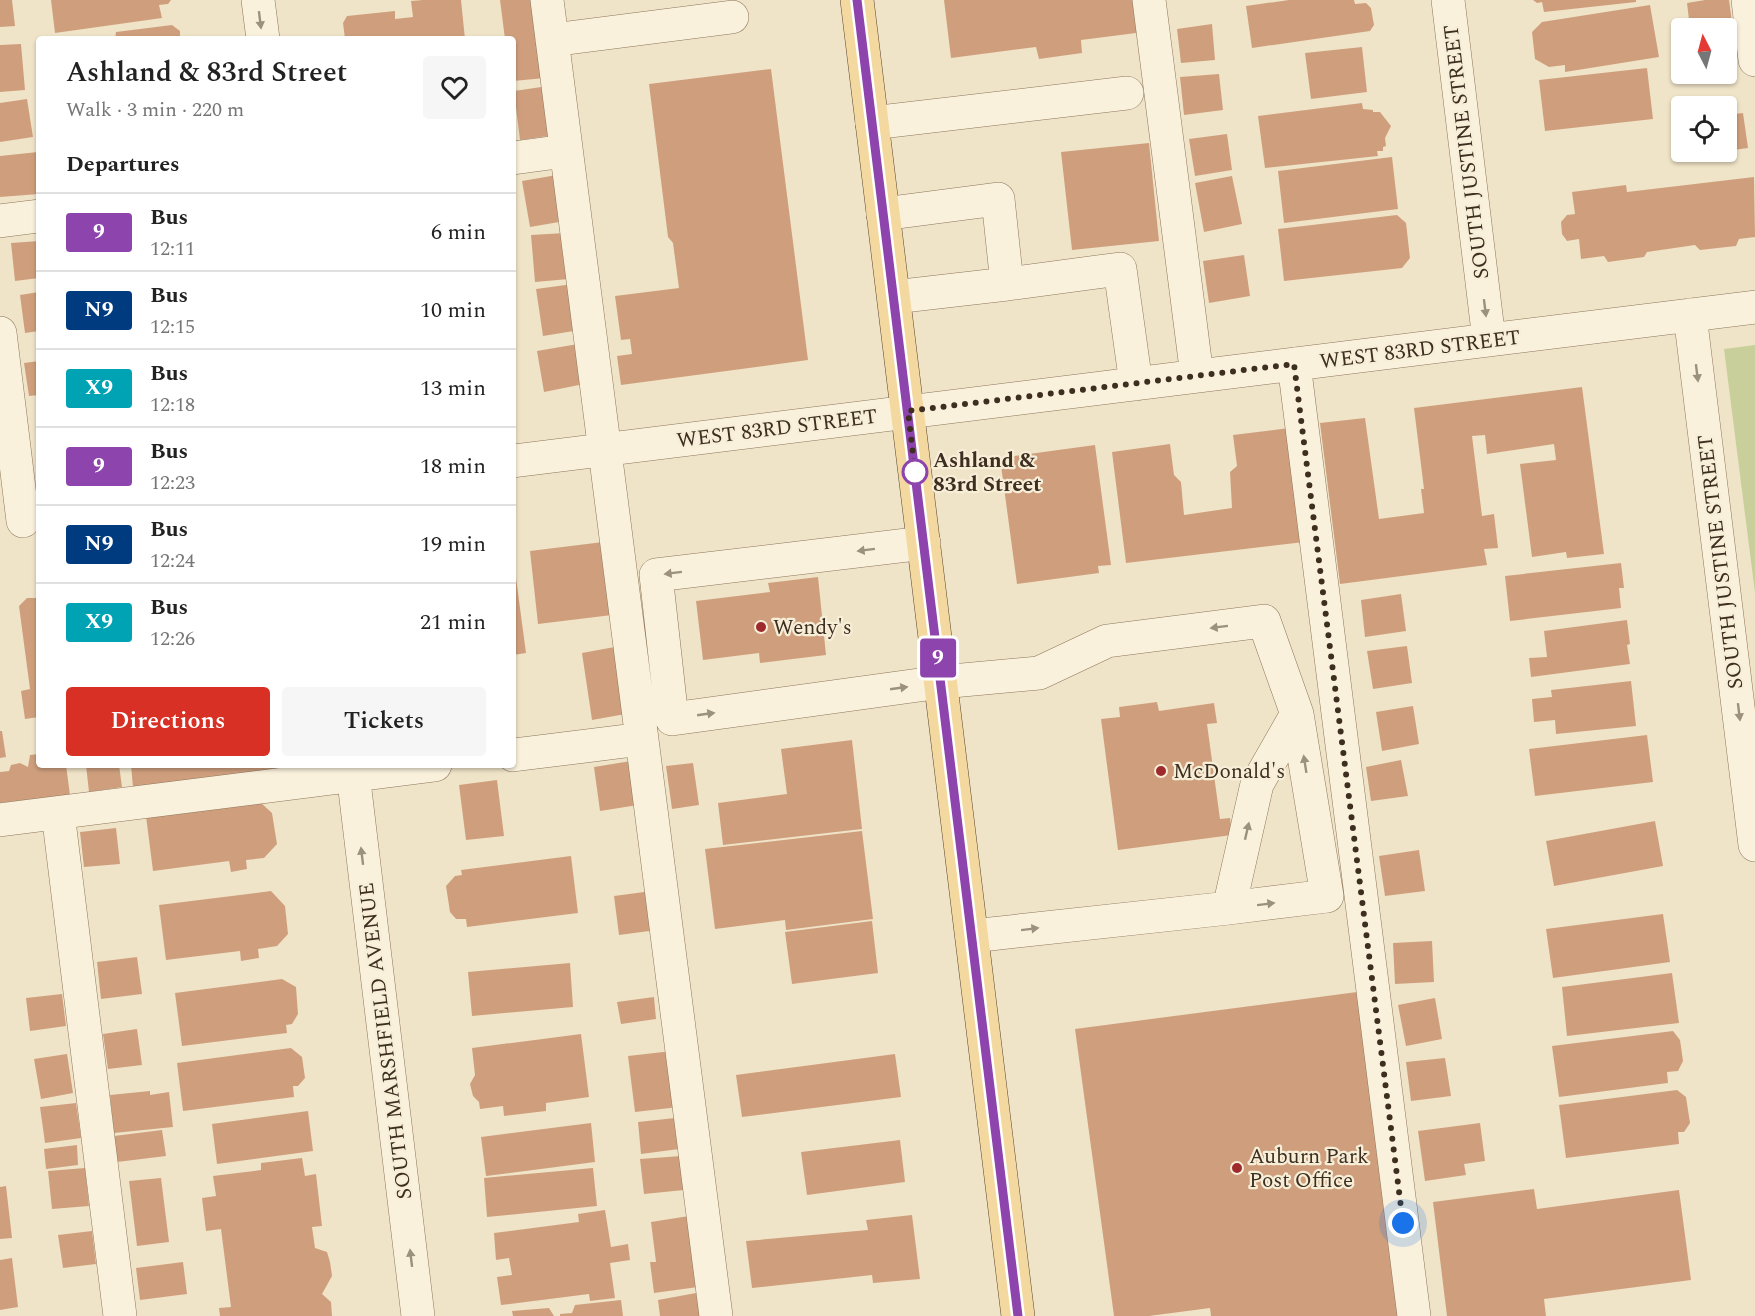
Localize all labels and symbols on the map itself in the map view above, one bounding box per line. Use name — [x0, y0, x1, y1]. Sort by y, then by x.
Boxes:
one-way arrow — [255, 10, 265, 29]
north arrow — [1671, 18, 1737, 84]
street label: SOUTH JUSTINE STREET — [1436, 23, 1498, 281]
one-way arrow — [1480, 299, 1489, 318]
street label: WEST 83RD STREET — [1318, 322, 1522, 378]
one-way arrow — [1693, 363, 1702, 382]
street label: WEST 83RD STREET — [675, 401, 879, 457]
street label: SOUTH JUSTINE STREET — [1690, 433, 1752, 691]
place label: Ashland & 83rd Street — [933, 445, 1041, 501]
marker: Ashland & 83rd Street — [902, 459, 928, 485]
one-way arrow — [857, 546, 876, 555]
one-way arrow — [663, 569, 682, 578]
place label: Wendy's — [773, 612, 852, 644]
marker: Wendy's — [754, 620, 768, 634]
one-way arrow — [1210, 622, 1229, 631]
line badge: 9 — [918, 638, 958, 678]
one-way arrow — [890, 683, 909, 693]
one-way arrow — [1734, 703, 1744, 722]
one-way arrow — [696, 710, 715, 719]
one-way arrow — [1300, 755, 1309, 774]
place label: McDonald's — [1173, 756, 1285, 788]
marker: McDonald's — [1154, 764, 1168, 778]
one-way arrow — [1242, 821, 1252, 840]
one-way arrow — [358, 846, 367, 865]
street label: SOUTH MARSHFIELD AVENUE — [351, 881, 421, 1201]
one-way arrow — [1256, 899, 1275, 908]
one-way arrow — [1021, 924, 1040, 934]
place label: Auburn Park Post Office — [1249, 1141, 1369, 1197]
marker: Auburn Park Post Office — [1230, 1161, 1244, 1175]
your location — [1388, 1208, 1418, 1238]
one-way arrow — [406, 1248, 416, 1267]

